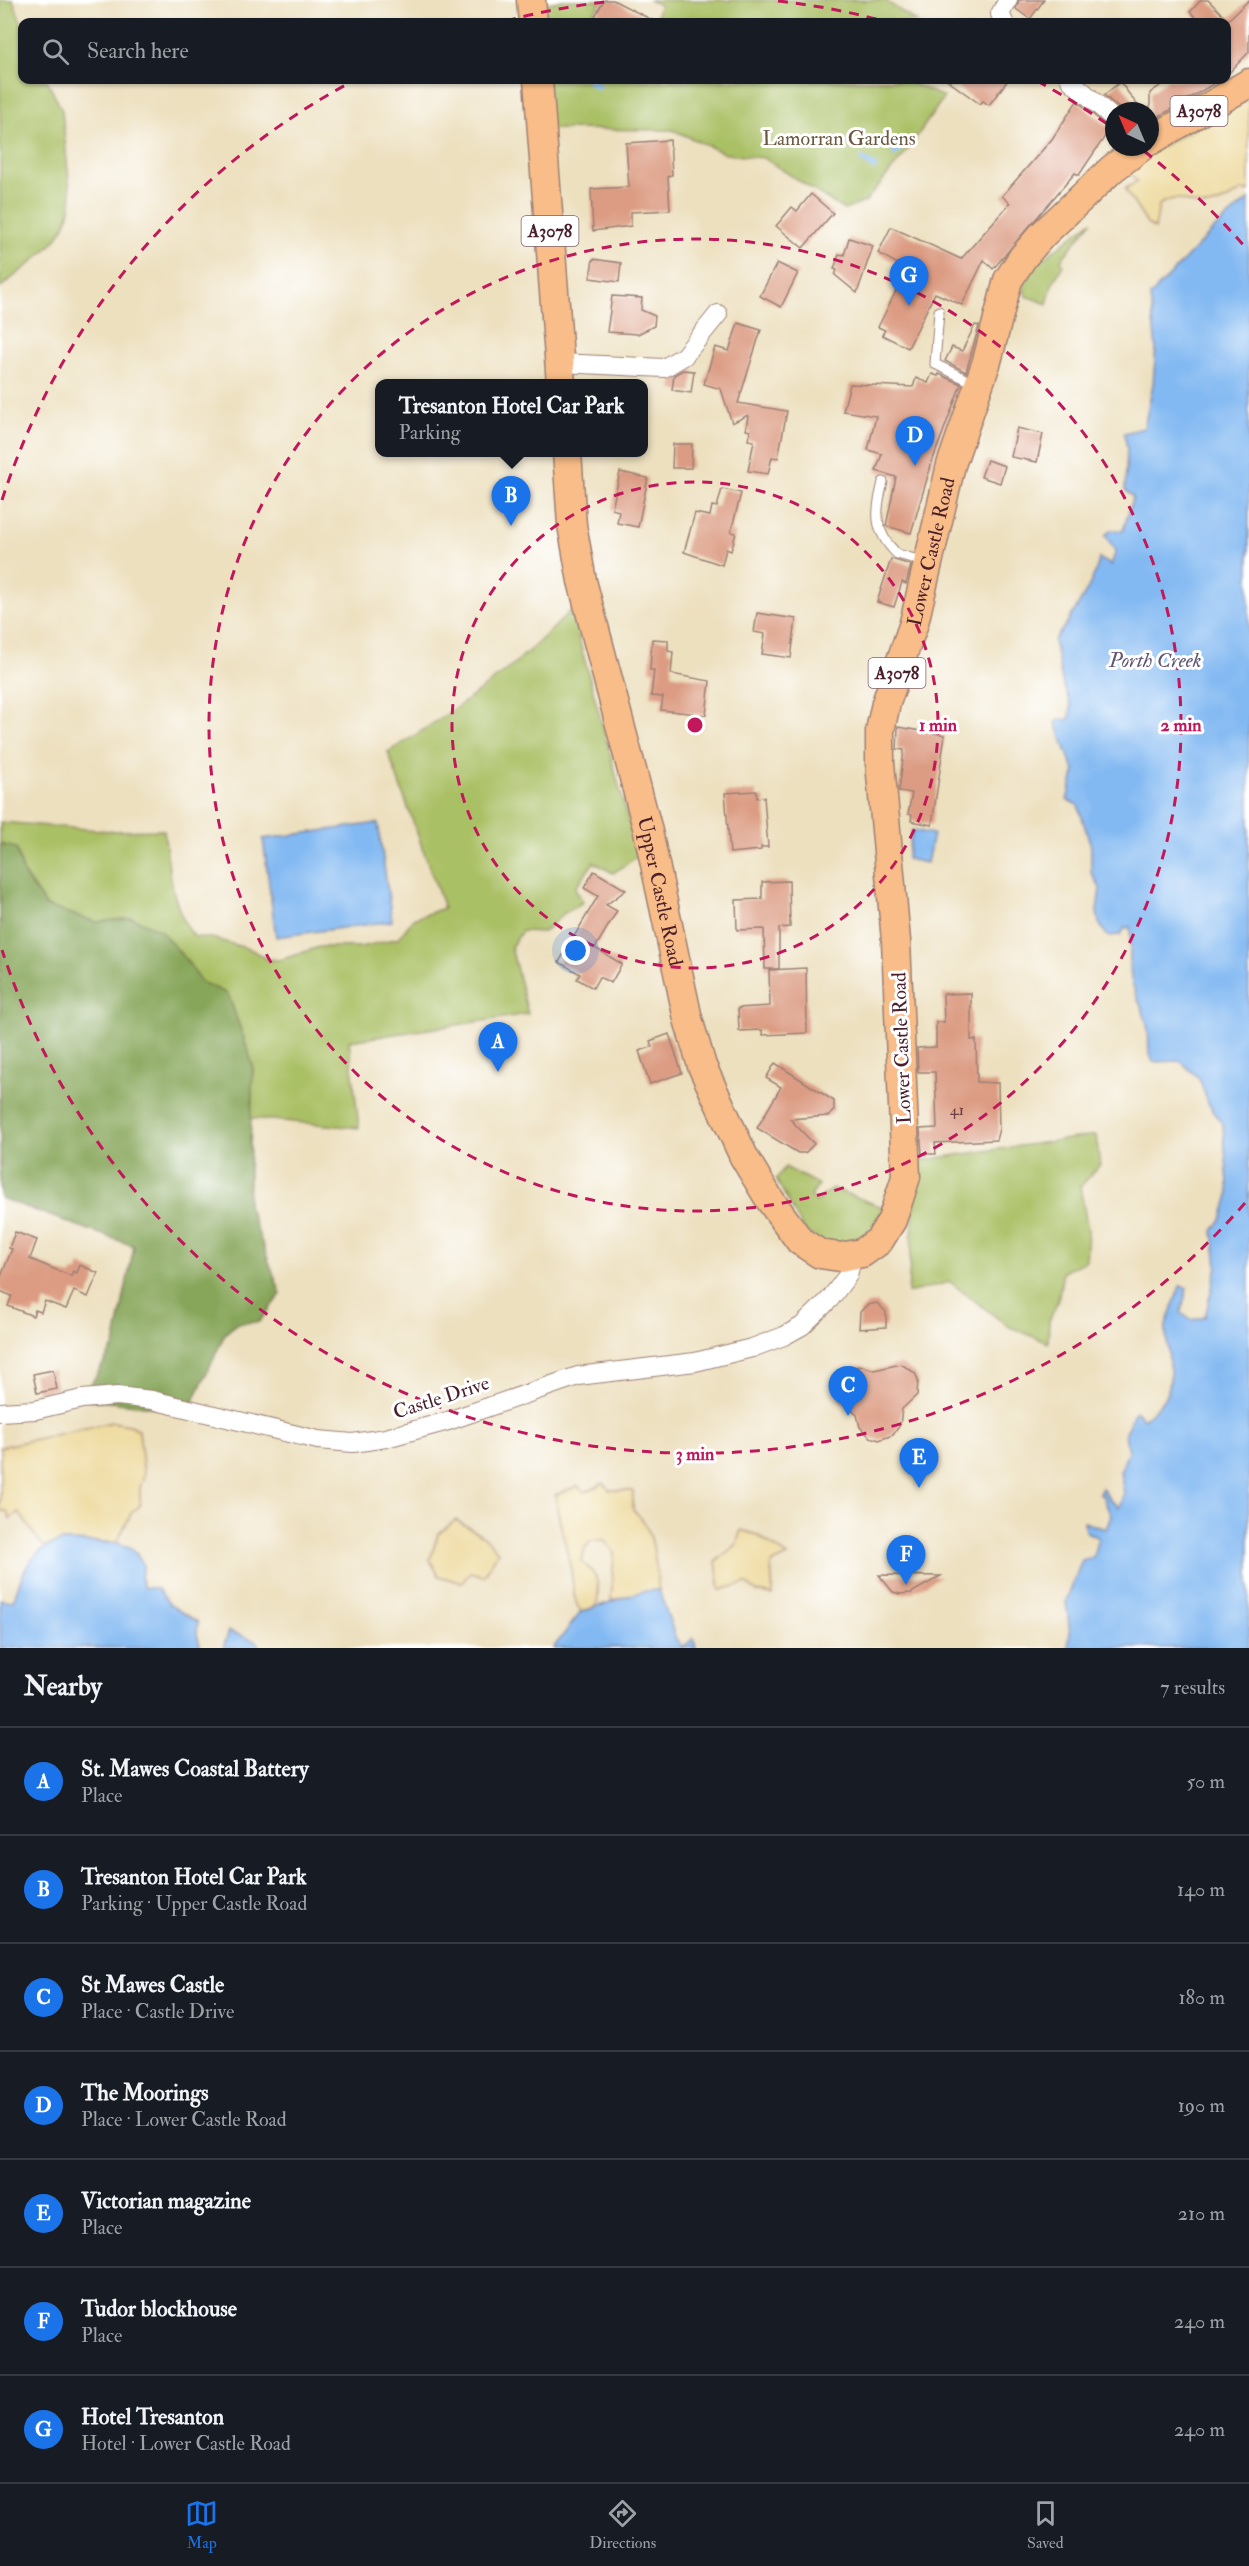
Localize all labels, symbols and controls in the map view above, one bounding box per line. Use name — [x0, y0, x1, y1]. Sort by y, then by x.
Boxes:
search box — [18, 18, 1231, 84]
icon: search — [39, 35, 72, 68]
text: Search here — [87, 37, 189, 65]
road number: A3078 — [1170, 96, 1228, 126]
north arrow — [1105, 102, 1159, 156]
park label: Lamorran Gardens — [762, 126, 916, 151]
road number: A3078 — [522, 216, 578, 246]
pin: G — [890, 256, 928, 306]
popup — [375, 379, 648, 457]
text: Tresanton Hotel Car Park — [399, 392, 624, 420]
pin: D — [896, 416, 934, 466]
text: Parking — [399, 420, 461, 445]
street label: Lower Castle Road — [902, 475, 961, 629]
pin: B — [492, 476, 530, 526]
water label: Porth Creek — [1108, 647, 1201, 674]
road number: A3078 — [868, 658, 926, 688]
text: 1 min — [919, 714, 958, 737]
text: 2 min — [1161, 714, 1202, 737]
centre of rings — [685, 715, 705, 735]
street label: Upper Castle Road — [632, 814, 688, 968]
your location — [561, 936, 590, 965]
street label: Lower Castle Road — [886, 972, 917, 1124]
pin: A — [478, 1022, 518, 1072]
house number: 41 — [950, 1100, 964, 1120]
pin: C — [828, 1366, 868, 1416]
street label: Castle Drive — [390, 1370, 492, 1425]
pin: E — [900, 1438, 938, 1488]
text: 3 min — [676, 1443, 715, 1466]
pin: F — [886, 1536, 926, 1585]
text: Nearby — [24, 1671, 102, 1703]
text: 7 results — [1160, 1675, 1225, 1700]
text: St. Mawes Coastal Battery — [81, 1755, 309, 1783]
text: A — [37, 1769, 50, 1794]
text: 50 m — [1186, 1769, 1225, 1794]
text: Place — [81, 1783, 122, 1808]
text: Tresanton Hotel Car Park — [81, 1863, 307, 1891]
text: B — [37, 1877, 50, 1902]
text: 140 m — [1177, 1877, 1225, 1902]
text: Parking · Upper Castle Road — [81, 1891, 307, 1916]
text: St Mawes Castle — [81, 1971, 224, 1999]
text: C — [36, 1985, 51, 2010]
text: 180 m — [1178, 1985, 1225, 2010]
text: Place · Castle Drive — [81, 1999, 234, 2024]
text: The Moorings — [81, 2079, 209, 2107]
text: D — [35, 2093, 52, 2118]
text: 190 m — [1178, 2093, 1225, 2118]
text: Place · Lower Castle Road — [81, 2107, 287, 2132]
text: Victorian magazine — [81, 2187, 251, 2215]
text: E — [36, 2201, 51, 2226]
text: 210 m — [1178, 2201, 1225, 2226]
text: Place — [81, 2215, 122, 2240]
text: Tudor blockhouse — [81, 2295, 237, 2323]
text: F — [37, 2309, 50, 2334]
text: 240 m — [1174, 2309, 1225, 2334]
text: Place — [81, 2323, 122, 2348]
text: Hotel Tresanton — [81, 2403, 224, 2431]
text: G — [35, 2417, 52, 2442]
text: 240 m — [1174, 2417, 1225, 2442]
text: Hotel · Lower Castle Road — [81, 2431, 291, 2456]
tab: Map — [185, 2497, 218, 2553]
tab: Directions — [589, 2497, 656, 2553]
tab: Saved — [1027, 2497, 1064, 2553]

